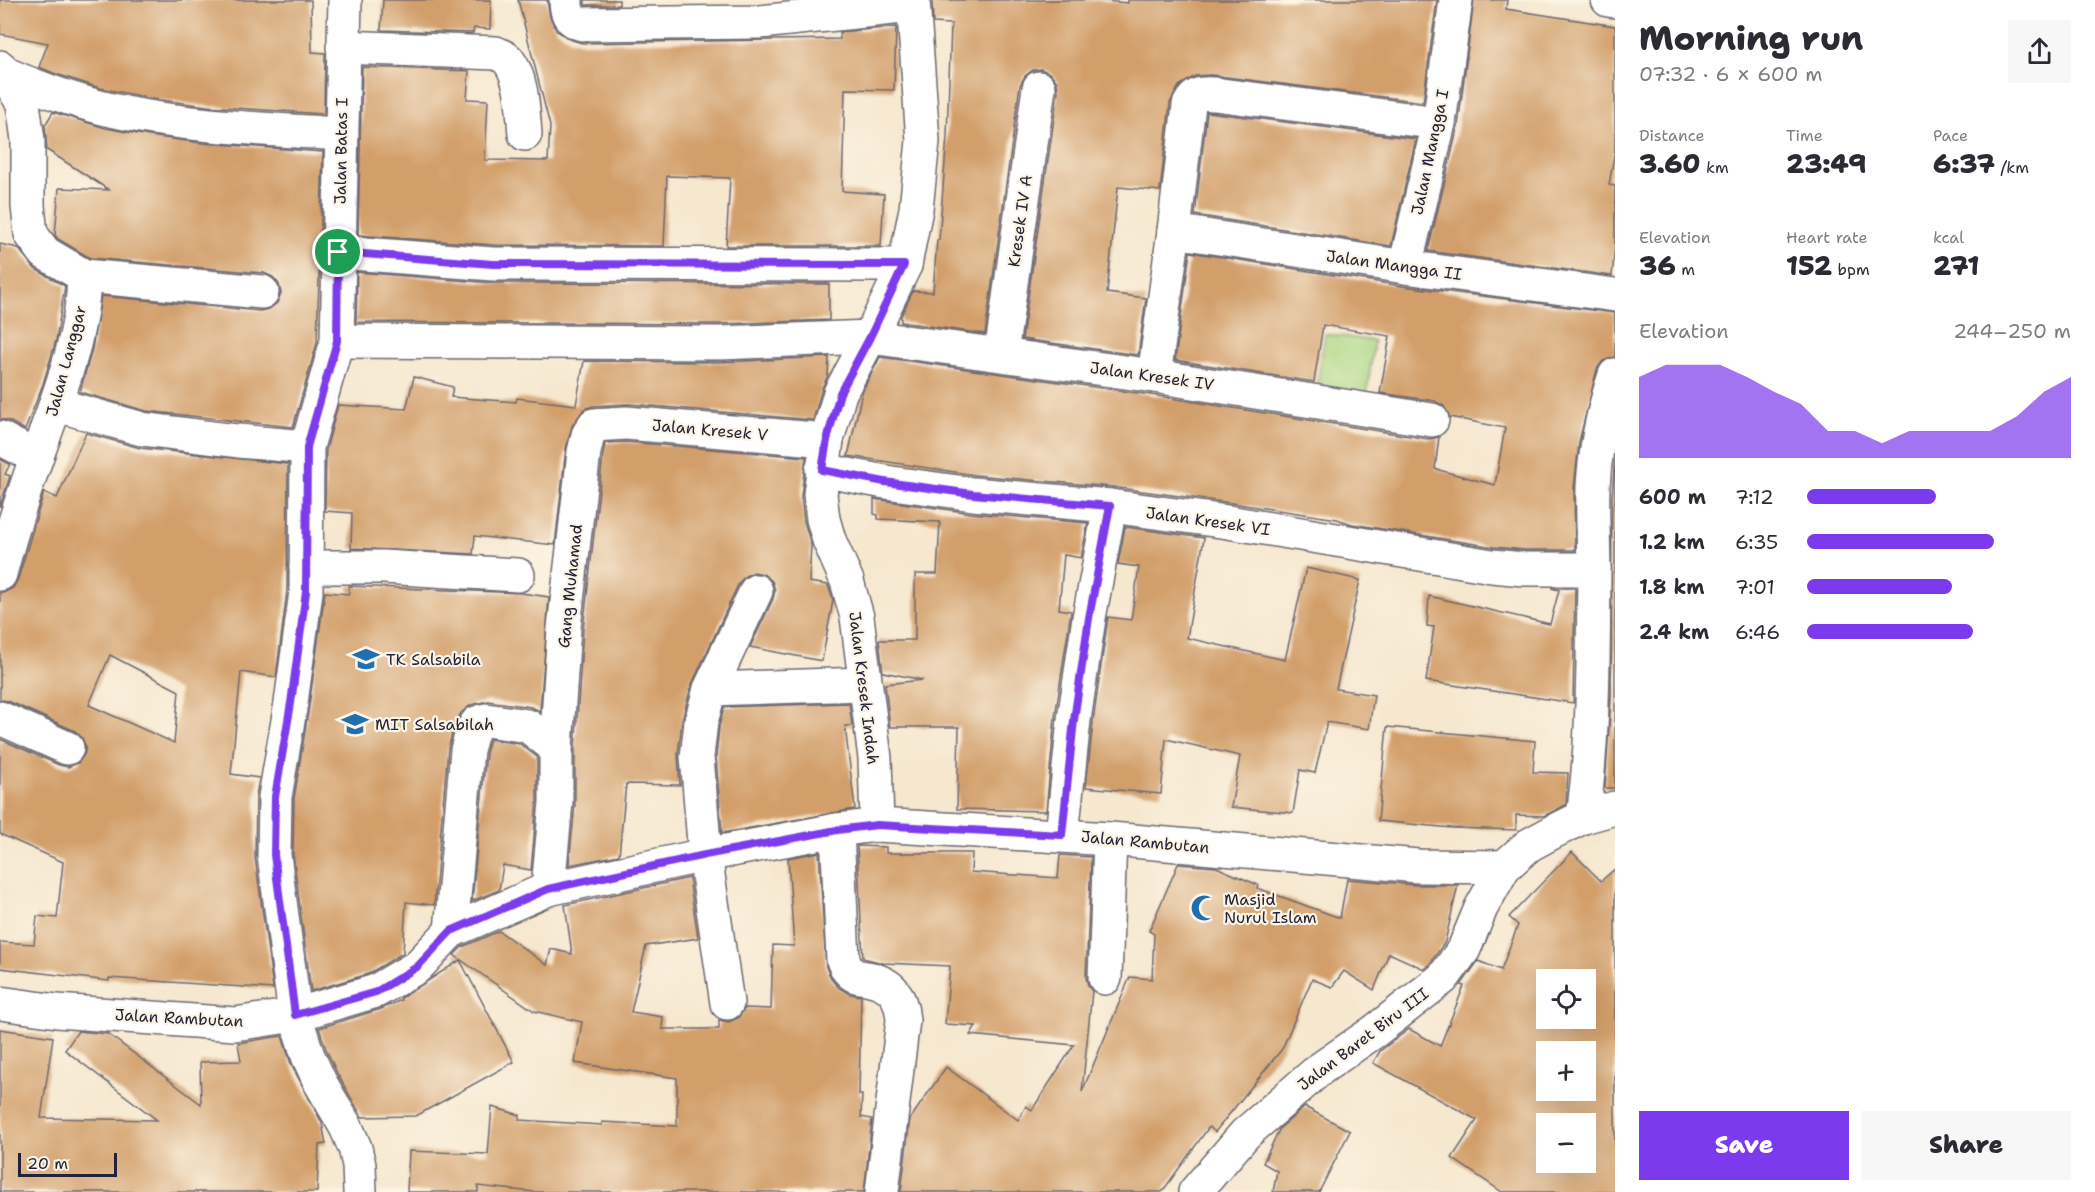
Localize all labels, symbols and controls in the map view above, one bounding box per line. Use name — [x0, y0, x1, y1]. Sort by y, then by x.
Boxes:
text: Morning run — [1639, 16, 1863, 61]
button: share — [2008, 20, 2071, 83]
text: 07:32 · 6 × 600 m — [1639, 61, 1823, 87]
street label: Jalan Mangga I — [1406, 87, 1454, 217]
street label: Jalan Batas I — [330, 97, 352, 205]
text: Distance — [1639, 125, 1705, 146]
text: Time — [1786, 125, 1823, 146]
text: Pace — [1933, 125, 1968, 146]
text: 3.60 — [1639, 146, 1701, 181]
text: 23:49 — [1786, 146, 1866, 181]
text: 6:37 — [1933, 146, 1995, 181]
text: km — [1701, 157, 1729, 178]
text: /km — [1995, 157, 2029, 178]
street label: Kresek IV A — [1003, 174, 1037, 268]
pin — [312, 226, 363, 277]
text: Elevation — [1639, 227, 1711, 248]
text: Heart rate — [1786, 227, 1868, 248]
text: kcal — [1933, 227, 1964, 248]
icon: arrive — [321, 235, 354, 268]
street label: Jalan Mangga II — [1325, 245, 1463, 285]
text: 36 — [1639, 248, 1676, 283]
text: 152 — [1786, 248, 1832, 283]
text: 271 — [1933, 248, 1980, 283]
text: m — [1676, 259, 1695, 280]
text: bpm — [1832, 259, 1870, 280]
street label: Jalan Langgar — [41, 303, 91, 419]
text: Elevation — [1639, 318, 1729, 344]
text: 244–250 m — [1953, 318, 2071, 344]
street label: Jalan Kresek IV — [1089, 357, 1216, 395]
street label: Jalan Kresek V — [651, 414, 769, 446]
text: 600 m — [1639, 484, 1706, 510]
text: 7:12 — [1735, 484, 1774, 510]
street label: Jalan Kresek VI — [1144, 502, 1272, 540]
street label: Gang Muhamad — [553, 523, 587, 649]
text: 1.2 km — [1639, 529, 1705, 555]
text: 6:35 — [1735, 529, 1778, 555]
text: 1.8 km — [1639, 574, 1705, 600]
text: 7:01 — [1735, 574, 1775, 600]
street label: Jalan Kresek Indah — [844, 610, 884, 766]
text: 2.4 km — [1639, 619, 1709, 645]
text: 6:46 — [1735, 619, 1780, 645]
school or university icon: TK Salsabila — [351, 644, 381, 674]
place label: TK Salsabila — [386, 649, 481, 670]
school or university icon: MIT Salsabilah — [340, 709, 370, 739]
place label: MIT Salsabilah — [375, 714, 494, 735]
street label: Jalan Rambutan — [1080, 826, 1210, 858]
place label: Masjid Nurul Islam — [1224, 889, 1317, 928]
mosque icon: Masjid Nurul Islam — [1189, 893, 1219, 923]
map controls — [1536, 969, 1596, 1173]
button: locate — [1536, 969, 1596, 1029]
street label: Jalan Baret Biru III — [1293, 983, 1433, 1095]
street label: Jalan Rambutan — [114, 1004, 244, 1032]
button: + — [1536, 1041, 1596, 1101]
button: Save — [1639, 1111, 1849, 1180]
button: Share — [1861, 1111, 2071, 1180]
button: − — [1536, 1113, 1596, 1173]
scale bar — [18, 1150, 117, 1178]
text: 20 m — [27, 1153, 68, 1174]

